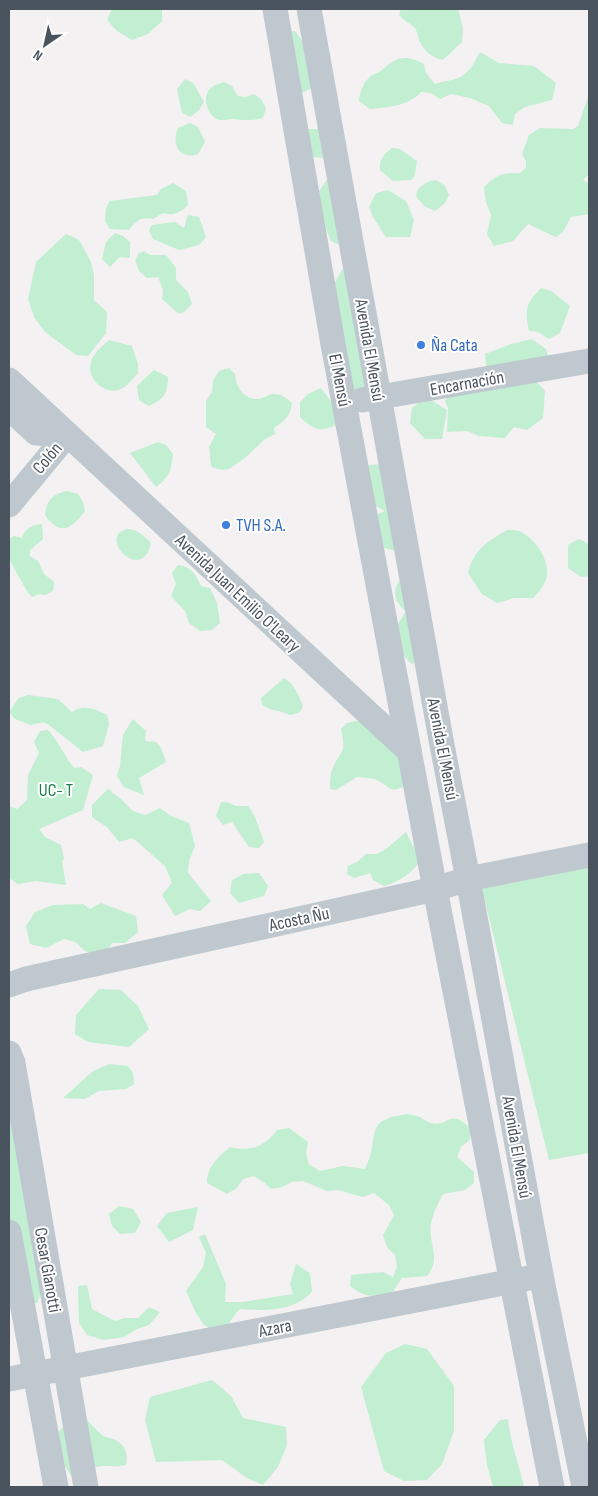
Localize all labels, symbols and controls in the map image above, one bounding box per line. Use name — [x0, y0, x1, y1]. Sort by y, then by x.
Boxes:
north arrow — [20, 20, 70, 70]
text: N — [30, 46, 46, 65]
street label: Avenida El Mensú — [350, 296, 389, 403]
place label: Ña Cata — [431, 335, 478, 356]
marker: Ña Cata — [415, 339, 427, 351]
street label: El Mensú — [324, 352, 355, 408]
street label: Encarnación — [429, 367, 506, 400]
street label: Colón — [28, 438, 67, 478]
place label: TVH S.A. — [236, 515, 286, 536]
marker: TVH S.A. — [220, 519, 232, 531]
street label: Avenida Juan Emilio O'Leary — [170, 529, 304, 657]
street label: Avenida El Mensú — [422, 695, 463, 802]
park label: UC- T — [39, 780, 73, 801]
street label: Acosta Ñu — [266, 903, 331, 936]
street label: Avenida El Mensú — [497, 1093, 536, 1200]
street label: Cesar Gianotti — [30, 1226, 65, 1314]
street label: Azara — [256, 1315, 293, 1342]

